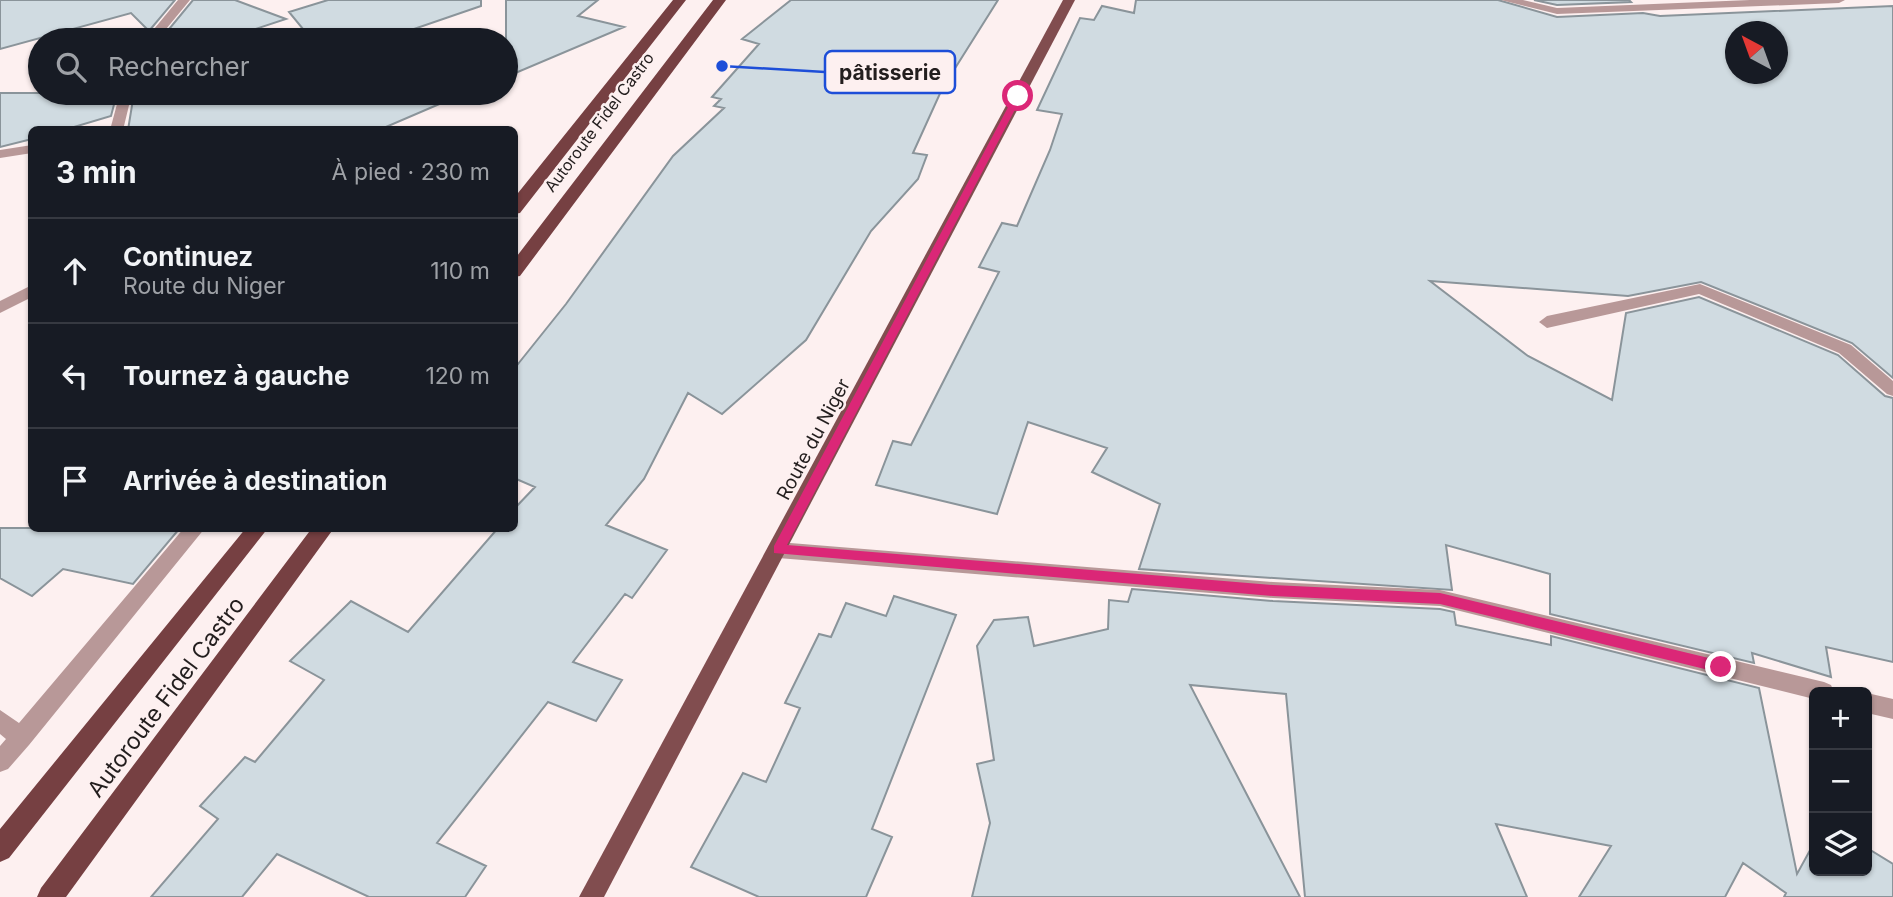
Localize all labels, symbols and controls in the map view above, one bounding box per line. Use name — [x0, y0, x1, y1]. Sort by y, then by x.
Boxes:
north arrow — [1725, 21, 1788, 84]
search box — [28, 28, 518, 105]
icon: search — [52, 48, 90, 86]
street label: Autoroute Fidel Castro — [540, 48, 658, 196]
text: Rechercher — [108, 51, 249, 82]
callout: pâtisserie — [825, 51, 955, 93]
text: pâtisserie — [839, 60, 941, 85]
route start — [1002, 80, 1033, 111]
text: 3 min — [56, 154, 137, 190]
text: À pied · 230 m — [332, 158, 490, 186]
text: Continuez — [123, 241, 253, 272]
icon: ahead — [56, 252, 94, 290]
text: 110 m — [430, 257, 490, 285]
text: Route du Niger — [123, 272, 285, 300]
icon: left — [56, 357, 94, 395]
text: Tournez à gauche — [123, 360, 349, 391]
text: 120 m — [425, 362, 490, 390]
street label: Route du Niger — [772, 375, 855, 504]
icon: arrive — [56, 462, 94, 500]
text: Arrivée à destination — [123, 465, 388, 496]
street label: Autoroute Fidel Castro — [82, 591, 250, 803]
route end — [1705, 651, 1736, 682]
map controls — [1809, 687, 1872, 876]
button: + — [1809, 687, 1872, 750]
button: − — [1809, 750, 1872, 813]
button: layers — [1809, 813, 1872, 876]

